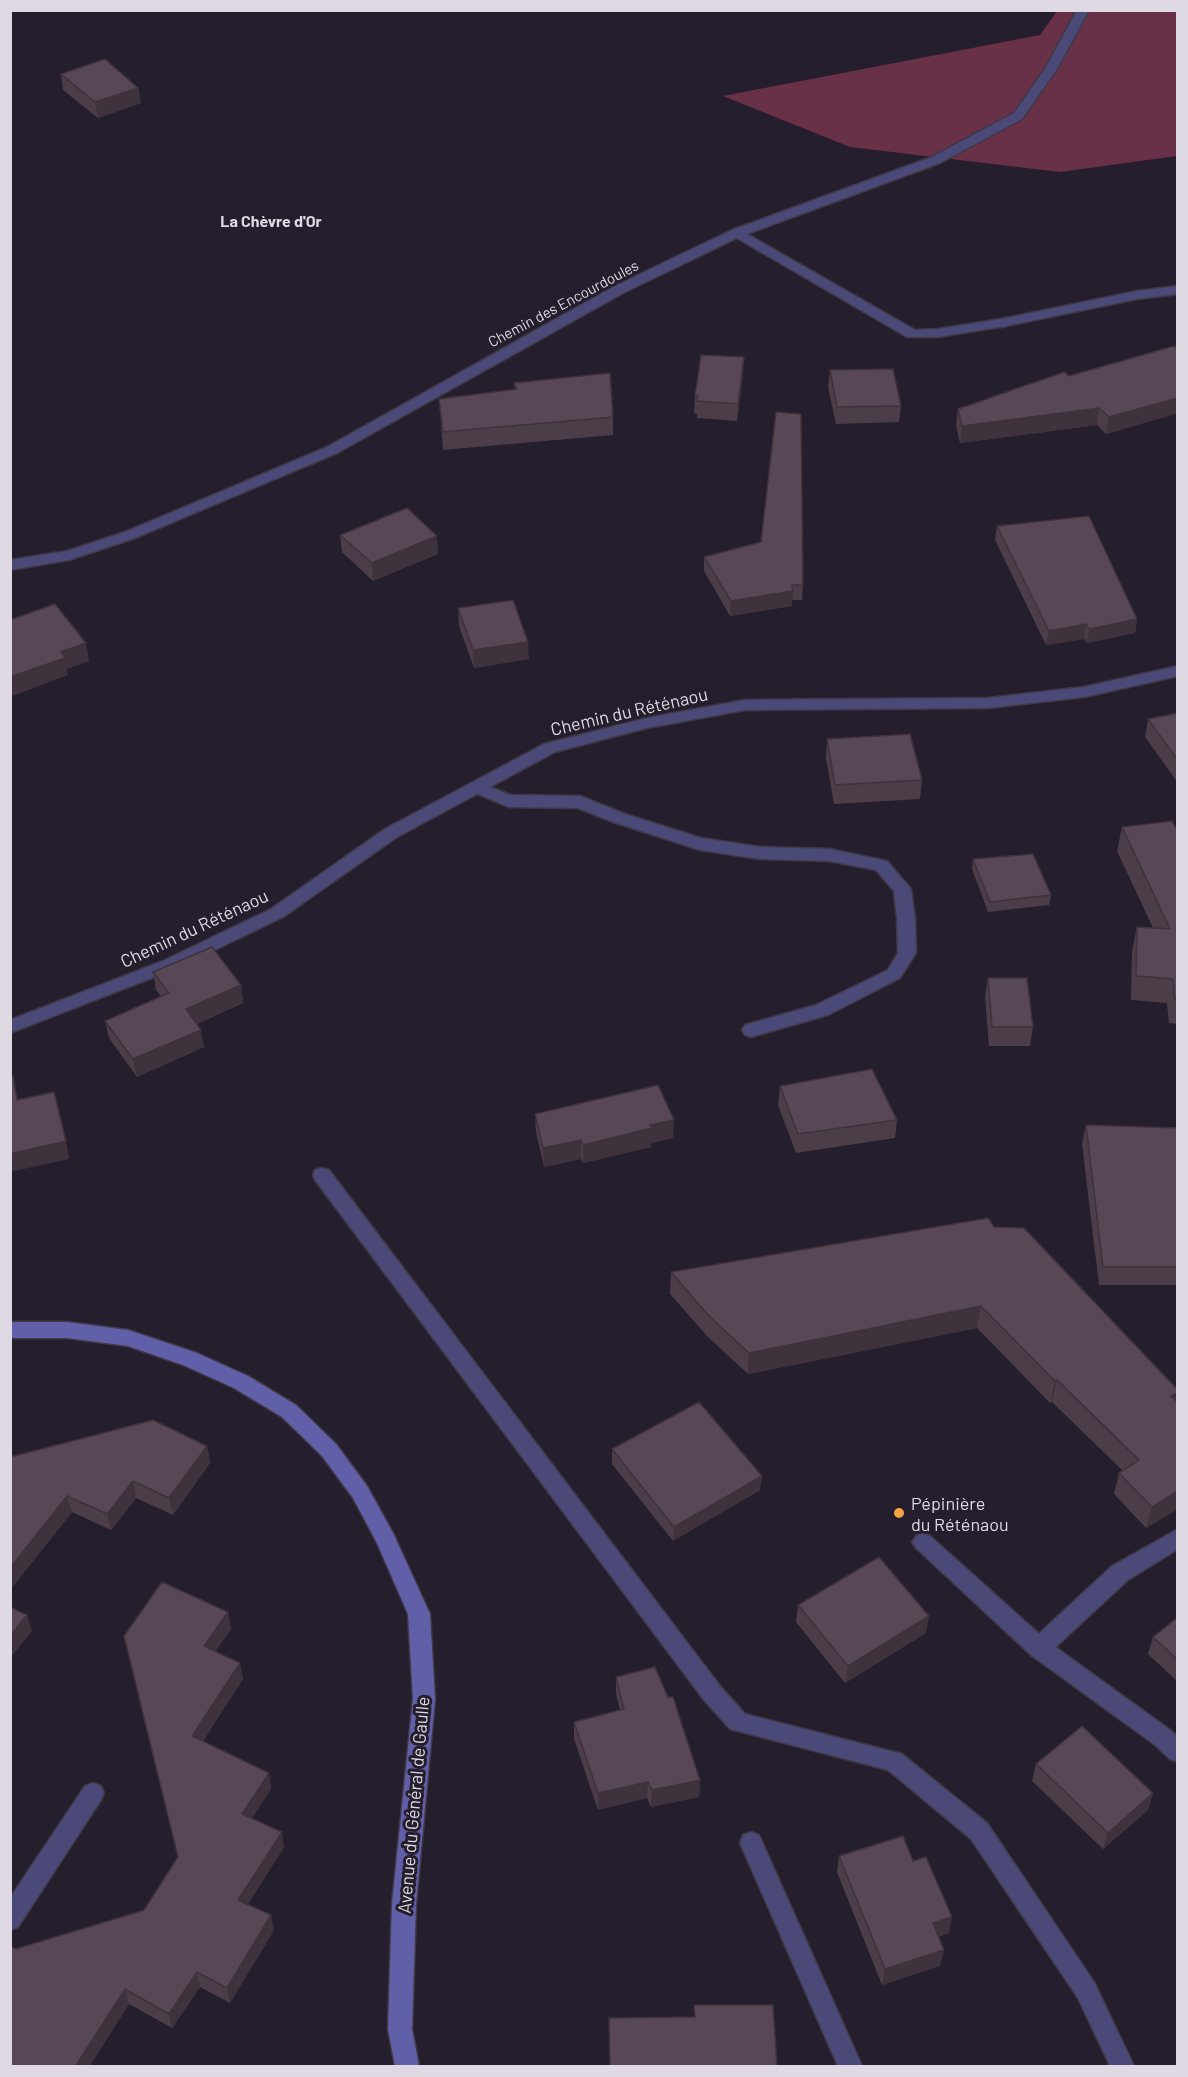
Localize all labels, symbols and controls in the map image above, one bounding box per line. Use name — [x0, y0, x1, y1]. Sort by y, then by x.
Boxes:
district label: La Chèvre d'Or — [220, 211, 322, 230]
street label: Chemin des Encourdoules — [485, 256, 641, 350]
street label: Chemin du Réténaou — [548, 682, 710, 740]
street label: Chemin du Réténaou — [117, 884, 271, 972]
place label: Pépinière du Réténaou — [911, 1492, 1009, 1535]
marker: Pépinière du Réténaou — [892, 1506, 906, 1520]
street label: Avenue du Général de Gaulle — [393, 1696, 433, 1914]

